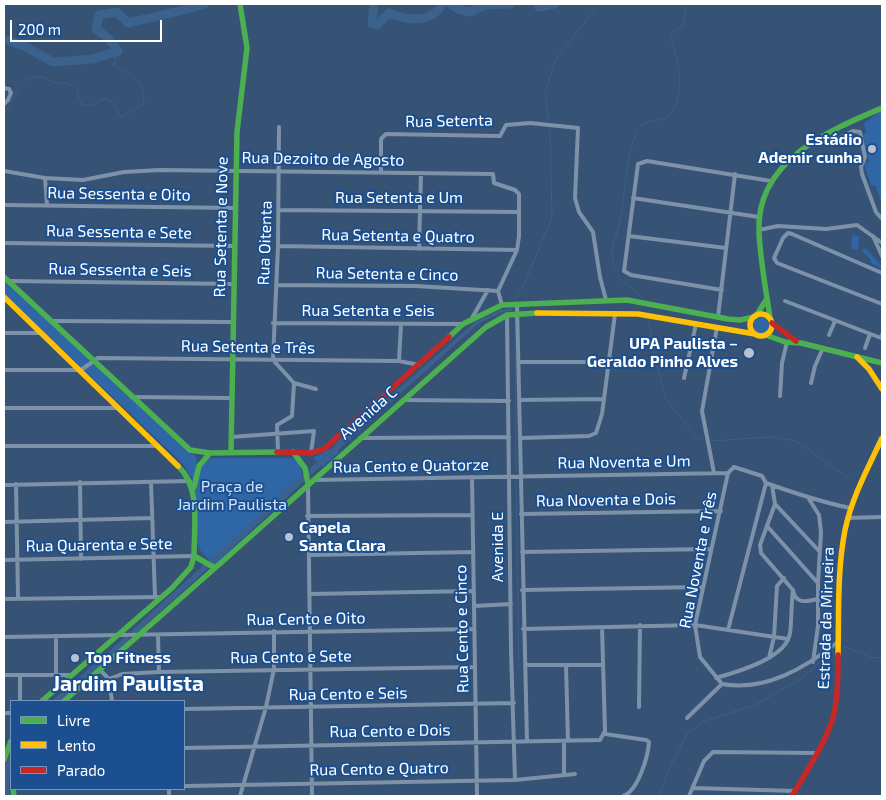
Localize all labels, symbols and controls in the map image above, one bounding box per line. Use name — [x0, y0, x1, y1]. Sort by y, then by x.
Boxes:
scale bar — [12, 10, 165, 42]
text: 200 m — [18, 20, 61, 38]
street label: Rua Setenta — [405, 111, 493, 131]
place label: Estádio Ademir cunha — [758, 130, 862, 168]
marker: Estádio Ademir cunha — [866, 143, 878, 155]
street label: Rua Dezoito de Agosto — [241, 148, 405, 170]
street label: Rua Setenta e Nove — [210, 156, 232, 298]
street label: Rua Sessenta e Oito — [47, 183, 191, 205]
street label: Rua Setenta e Um — [335, 188, 463, 208]
street label: Rua Oitenta — [254, 200, 276, 286]
street label: Rua Sessenta e Sete — [46, 221, 192, 243]
street label: Rua Setenta e Quatro — [321, 225, 475, 247]
street label: Rua Sessenta e Seis — [48, 259, 192, 281]
street label: Rua Setenta e Cinco — [315, 263, 459, 285]
street label: Rua Setenta e Seis — [301, 301, 435, 321]
place label: UPA Paulista – Geraldo Pinho Alves — [587, 334, 738, 372]
street label: Rua Setenta e Três — [181, 336, 315, 358]
marker: UPA Paulista – Geraldo Pinho Alves — [742, 346, 756, 360]
street label: Avenida C — [335, 383, 401, 443]
street label: Rua Noventa e Um — [557, 451, 691, 473]
street label: Rua Cento e Quatorze — [333, 455, 489, 477]
park label: Praça de Jardim Paulista — [177, 477, 287, 515]
street label: Rua Noventa e Dois — [536, 489, 676, 511]
street label: Rua Noventa e Três — [675, 490, 721, 630]
street label: Avenida E — [488, 512, 508, 582]
place label: Capela Santa Clara — [299, 518, 386, 556]
marker: Capela Santa Clara — [283, 531, 295, 543]
street label: Rua Quarenta e Sete — [25, 534, 173, 556]
street label: Estrada da Mirueira — [814, 546, 838, 690]
street label: Rua Cento e Cinco — [451, 565, 473, 693]
street label: Rua Cento e Oito — [246, 608, 366, 630]
street label: Rua Cento e Sete — [230, 646, 352, 668]
place label: Top Fitness — [85, 648, 171, 668]
marker: Top Fitness — [69, 652, 81, 664]
district label: Jardim Paulista — [52, 671, 204, 697]
street label: Rua Cento e Seis — [288, 683, 408, 705]
legend — [10, 700, 185, 790]
text: Livre — [57, 711, 90, 729]
street label: Rua Cento e Dois — [329, 720, 451, 742]
text: Lento — [57, 736, 96, 754]
street label: Rua Cento e Quatro — [309, 758, 449, 780]
text: Parado — [57, 761, 105, 779]

